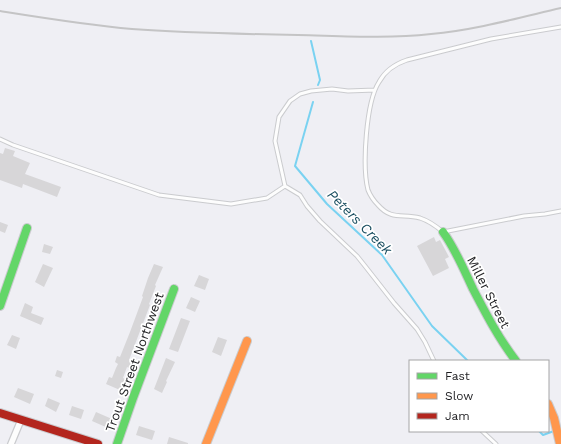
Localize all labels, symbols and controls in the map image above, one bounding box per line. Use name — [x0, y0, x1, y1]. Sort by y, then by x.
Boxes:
water label: Peters Creek — [324, 186, 396, 258]
street label: Miller Street — [464, 254, 513, 331]
street label: Trout Street Northwest — [102, 290, 167, 434]
legend — [409, 360, 549, 432]
text: Fast — [445, 369, 470, 383]
text: Slow — [445, 389, 473, 403]
text: Jam — [445, 409, 470, 423]

